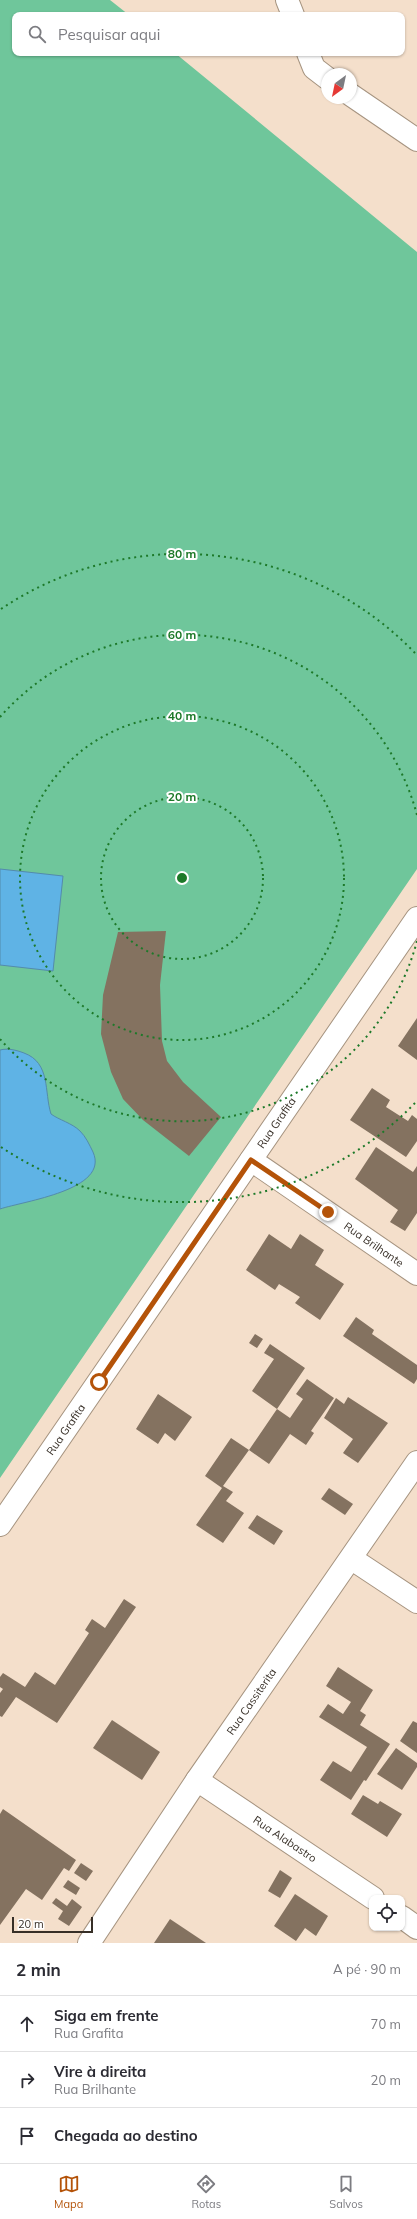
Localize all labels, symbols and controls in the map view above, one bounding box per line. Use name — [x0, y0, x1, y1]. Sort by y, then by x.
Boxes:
search box — [12, 12, 405, 56]
icon: search — [26, 23, 48, 45]
text: Pesquisar aqui — [58, 25, 160, 44]
north arrow — [321, 68, 357, 104]
text: 80 m — [168, 546, 196, 561]
text: 60 m — [168, 627, 196, 642]
text: 40 m — [168, 708, 196, 723]
text: 20 m — [168, 789, 196, 804]
centre of rings — [175, 871, 189, 885]
street label: Rua Grafita — [254, 1095, 299, 1151]
route end — [319, 1203, 337, 1221]
street label: Rua Brilhante — [341, 1219, 406, 1270]
route start — [90, 1373, 108, 1391]
street label: Rua Grafita — [43, 1401, 88, 1458]
street label: Rua Cassiterita — [223, 1665, 279, 1737]
street label: Rua Alabastro — [251, 1813, 319, 1865]
map controls — [369, 1895, 405, 1931]
button: locate — [369, 1895, 405, 1931]
scale bar — [12, 1915, 93, 1934]
text: 20 m — [18, 1917, 44, 1931]
text: 2 min — [16, 1959, 61, 1980]
text: A pé · 90 m — [333, 1961, 401, 1977]
text: Siga em frente — [54, 2006, 159, 2025]
icon: ahead — [16, 2013, 38, 2035]
text: 70 m — [371, 2016, 401, 2032]
text: Rua Grafita — [54, 2025, 123, 2041]
text: Vire à direita — [54, 2062, 146, 2081]
icon: right — [16, 2069, 38, 2091]
text: 20 m — [371, 2072, 401, 2088]
text: Rua Brilhante — [54, 2081, 136, 2097]
icon: arrive — [16, 2125, 38, 2147]
text: Chegada ao destino — [54, 2126, 198, 2145]
tab: Mapa — [54, 2173, 83, 2211]
tab: Rotas — [192, 2173, 221, 2211]
tab: Salvos — [329, 2173, 363, 2211]

